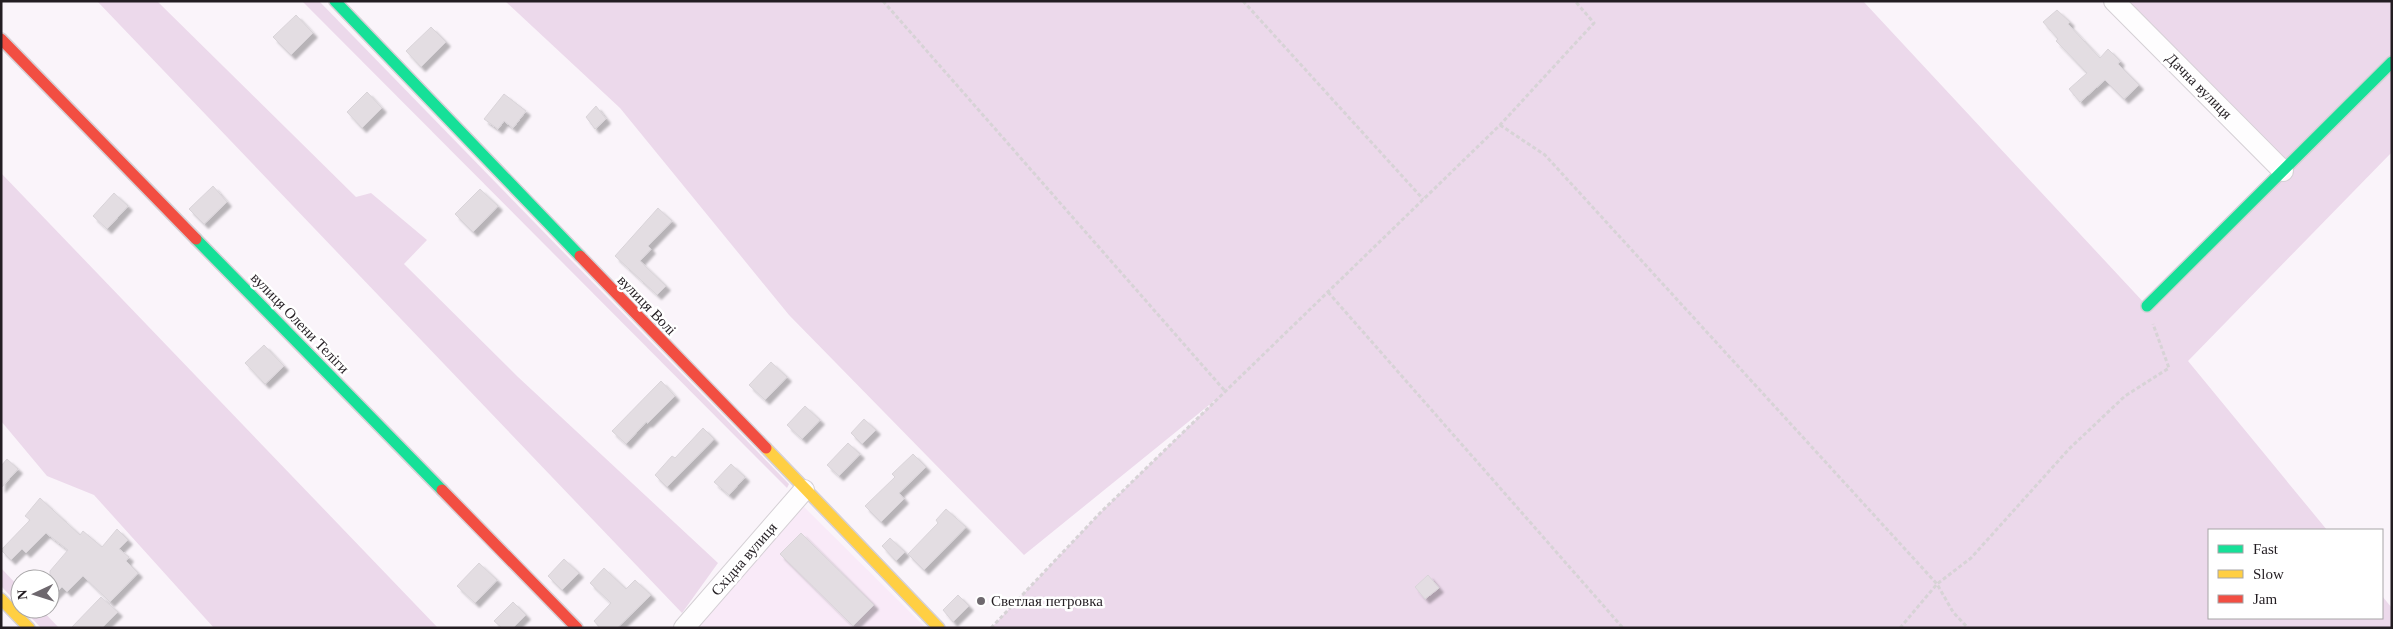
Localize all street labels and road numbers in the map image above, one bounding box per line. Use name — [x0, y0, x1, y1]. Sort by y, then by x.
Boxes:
street label: Дачна вулиця — [2163, 50, 2235, 122]
street label: вулиця Олени Теліги — [248, 269, 352, 377]
street label: вулиця Волі — [615, 272, 679, 338]
street label: Східна вулиця — [708, 519, 780, 599]

